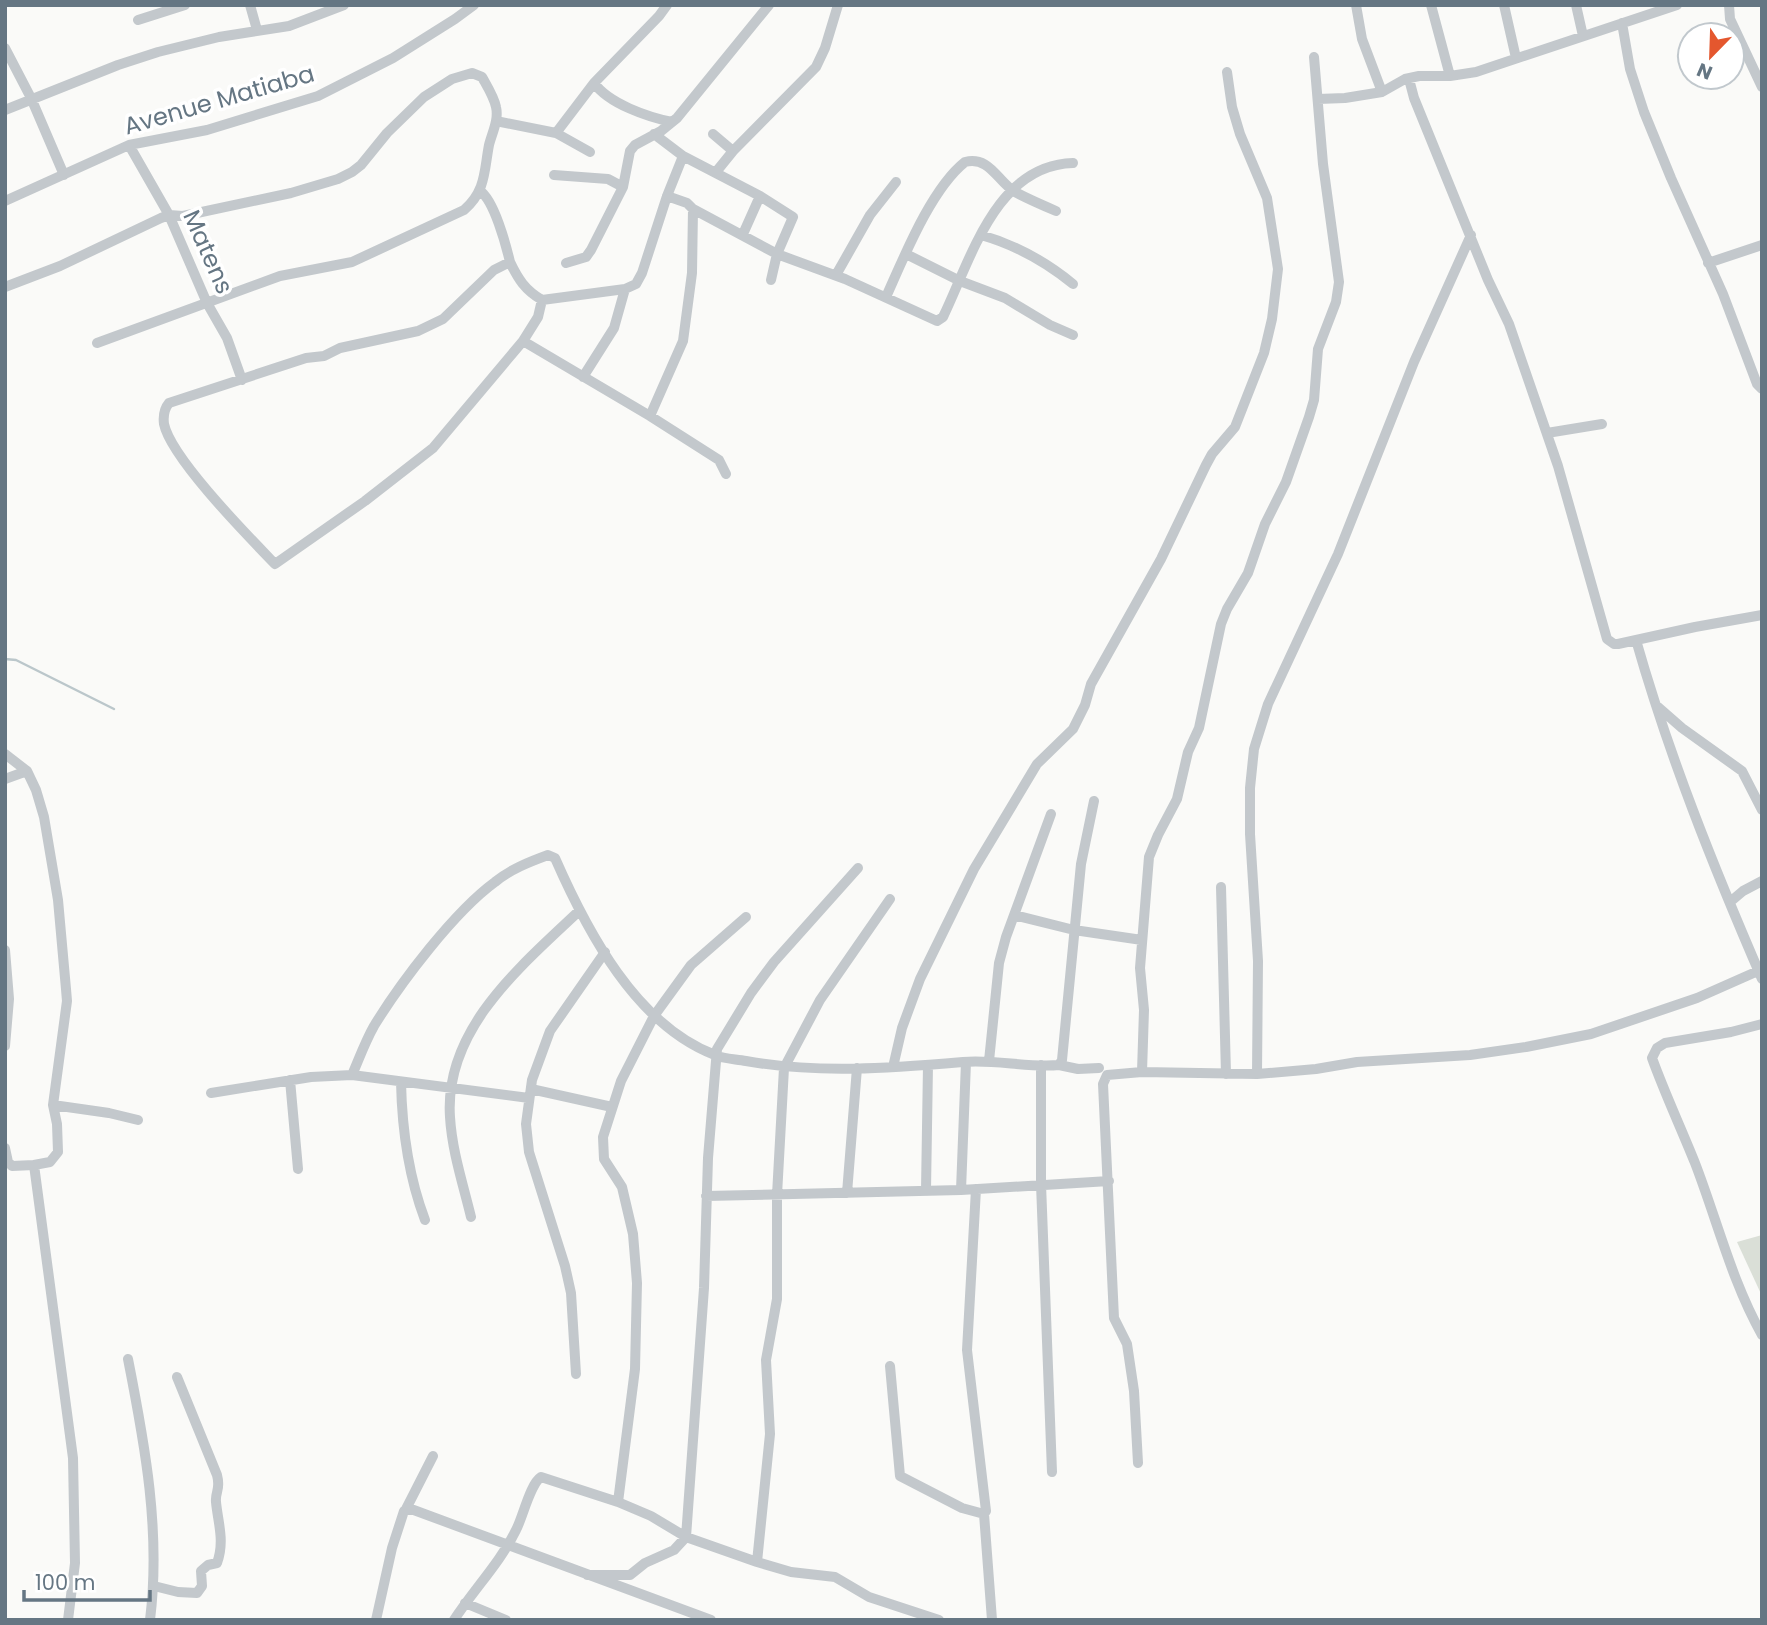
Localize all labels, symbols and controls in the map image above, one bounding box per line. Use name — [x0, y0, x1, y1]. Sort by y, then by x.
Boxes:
north arrow — [1676, 21, 1746, 91]
text: N — [1693, 56, 1716, 86]
street label: Avenue Matiaba — [120, 57, 318, 142]
street label: Matens — [175, 205, 242, 299]
scale bar — [24, 1558, 150, 1602]
text: 100 m — [35, 1568, 95, 1597]

